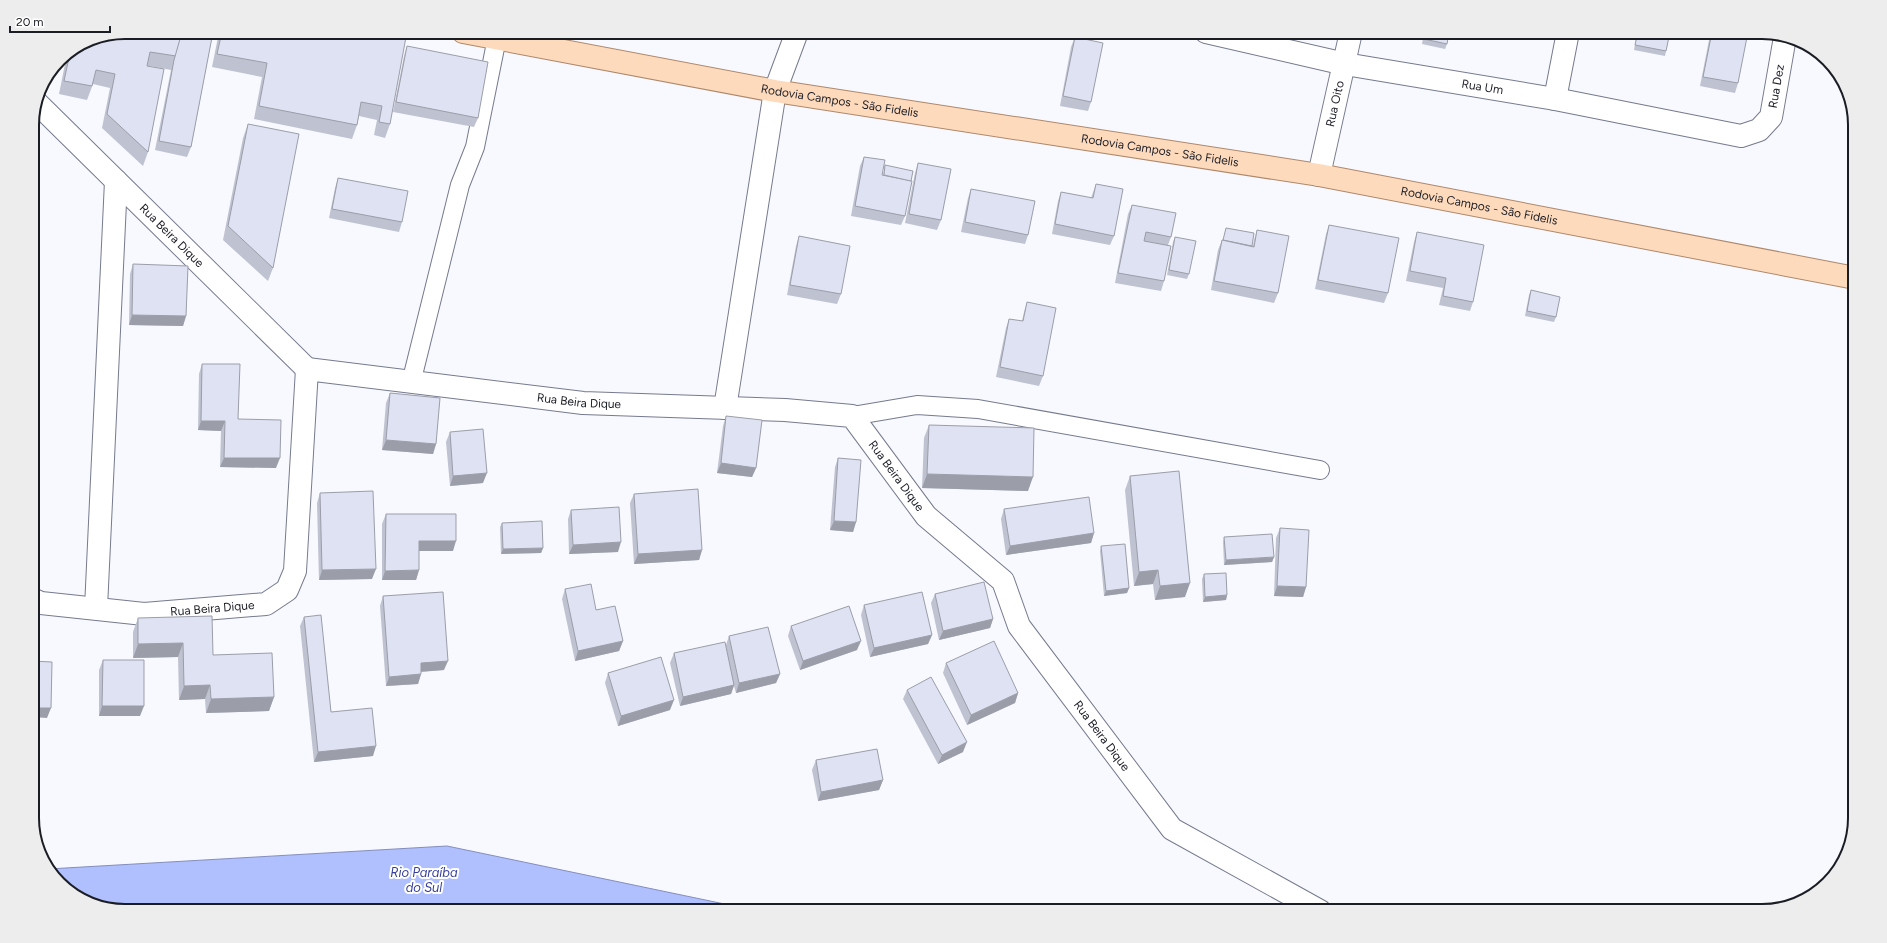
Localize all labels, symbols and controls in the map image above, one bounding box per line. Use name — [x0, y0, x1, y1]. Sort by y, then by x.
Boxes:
scale bar — [10, 8, 110, 34]
text: 20 m — [16, 15, 44, 29]
street label: Rua Dez — [1766, 63, 1787, 109]
street label: Rua Um — [1461, 77, 1504, 97]
street label: Rua Oito — [1323, 79, 1347, 128]
street label: Rodovia Campos - São Fidelis — [760, 81, 920, 120]
street label: Rodovia Campos - São Fidelis — [1080, 131, 1240, 170]
street label: Rodovia Campos - São Fidelis — [1399, 184, 1559, 228]
street label: Rua Beira Dique — [137, 201, 207, 271]
street label: Rua Beira Dique — [536, 390, 622, 411]
street label: Rua Beira Dique — [866, 438, 927, 514]
street label: Rua Beira Dique — [170, 598, 255, 619]
street label: Rua Beira Dique — [1071, 698, 1133, 774]
water label: Rio Paraíba do Sul — [390, 865, 458, 895]

